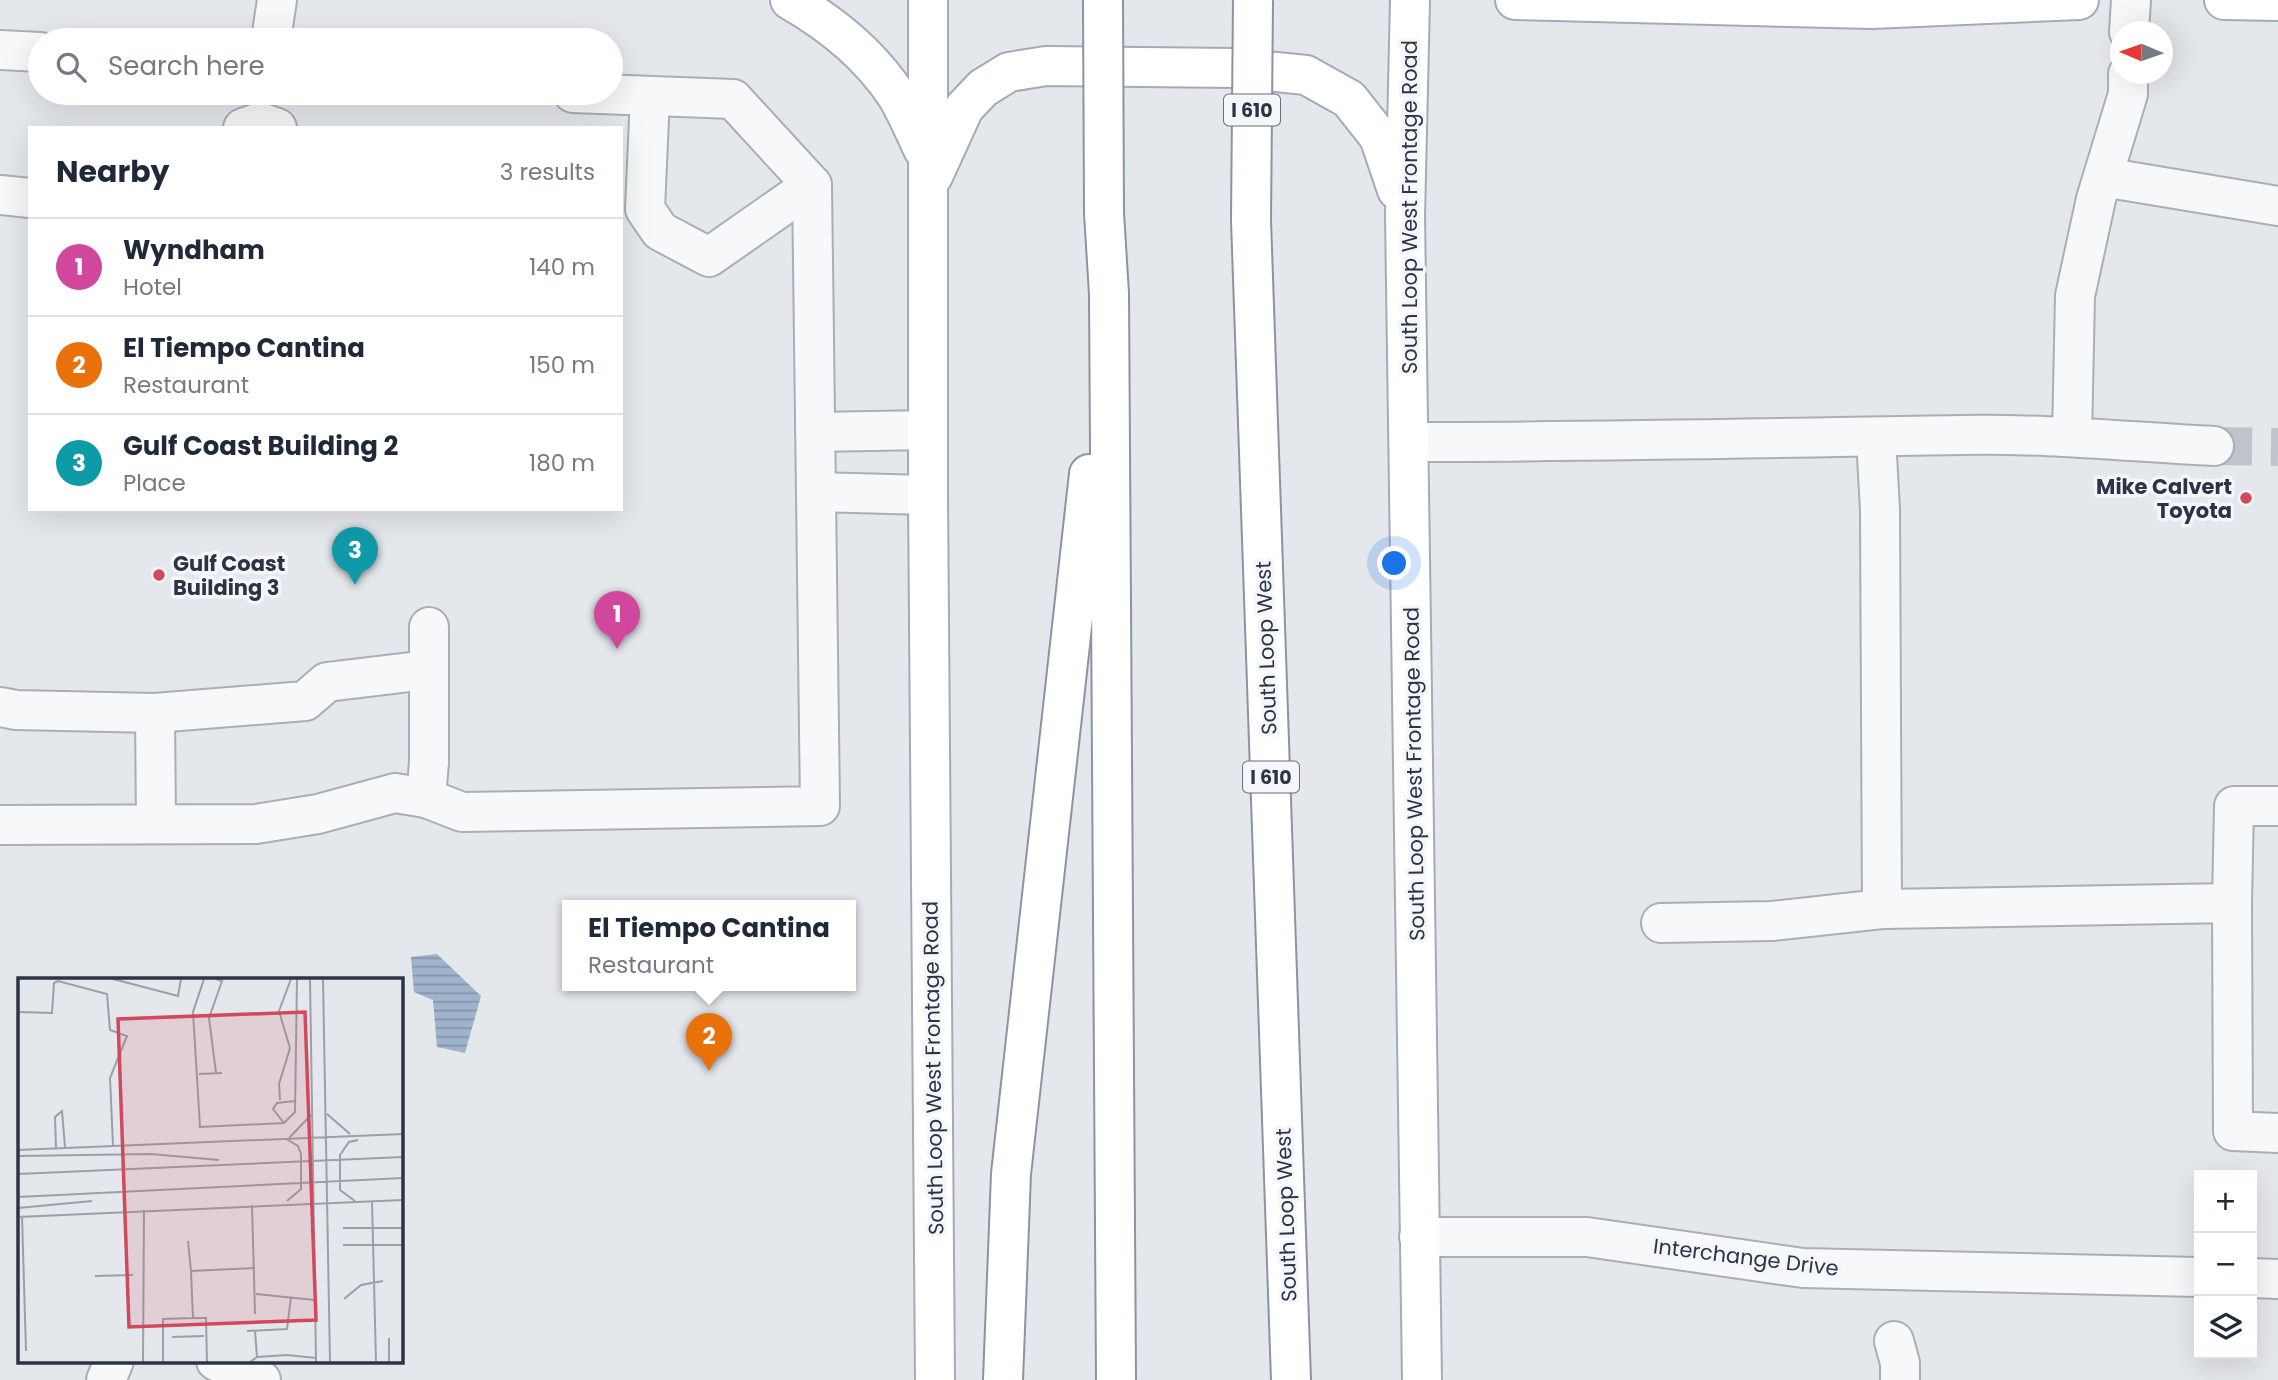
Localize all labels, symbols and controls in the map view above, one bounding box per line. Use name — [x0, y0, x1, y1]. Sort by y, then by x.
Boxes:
north arrow — [2110, 21, 2173, 84]
search box — [28, 28, 623, 105]
street label: South Loop West Frontage Road — [1395, 40, 1424, 374]
icon: search — [52, 48, 90, 86]
text: Search here — [108, 48, 265, 84]
road number: I 610 — [1224, 94, 1280, 125]
text: Nearby — [56, 150, 170, 193]
text: 3 results — [500, 156, 595, 188]
text: Wyndham — [123, 232, 265, 268]
text: 1 — [75, 251, 83, 283]
text: 140 m — [529, 251, 595, 283]
text: Hotel — [123, 271, 182, 303]
text: El Tiempo Cantina — [123, 330, 365, 366]
text: 2 — [72, 349, 86, 381]
text: 150 m — [529, 349, 595, 381]
text: Restaurant — [123, 369, 249, 401]
text: Gulf Coast Building 2 — [123, 428, 398, 464]
text: 3 — [72, 447, 86, 479]
text: 180 m — [529, 447, 595, 479]
text: Place — [123, 467, 186, 499]
place label: Mike Calvert Toyota — [2096, 472, 2232, 525]
marker: Mike Calvert Toyota — [2238, 490, 2254, 506]
pin: 3 — [332, 527, 378, 585]
your location — [1377, 546, 1411, 580]
place label: Gulf Coast Building 3 — [173, 549, 285, 602]
street label: South Loop West — [1248, 561, 1284, 735]
marker: Gulf Coast Building 3 — [151, 567, 167, 583]
pin: 1 — [594, 591, 640, 649]
street label: South Loop West Frontage Road — [1397, 607, 1431, 941]
road number: I 610 — [1243, 762, 1299, 792]
popup — [562, 900, 856, 991]
street label: South Loop West Frontage Road — [916, 901, 950, 1235]
text: El Tiempo Cantina — [588, 910, 830, 946]
text: Restaurant — [588, 949, 714, 981]
inset map — [18, 978, 402, 1362]
pin: 2 — [686, 1013, 732, 1071]
street label: South Loop West — [1268, 1128, 1304, 1302]
map controls — [2194, 1170, 2257, 1359]
button: + — [2194, 1170, 2257, 1233]
street label: Interchange Drive — [1652, 1231, 1840, 1283]
button: − — [2194, 1233, 2257, 1296]
button: layers — [2194, 1296, 2257, 1359]

